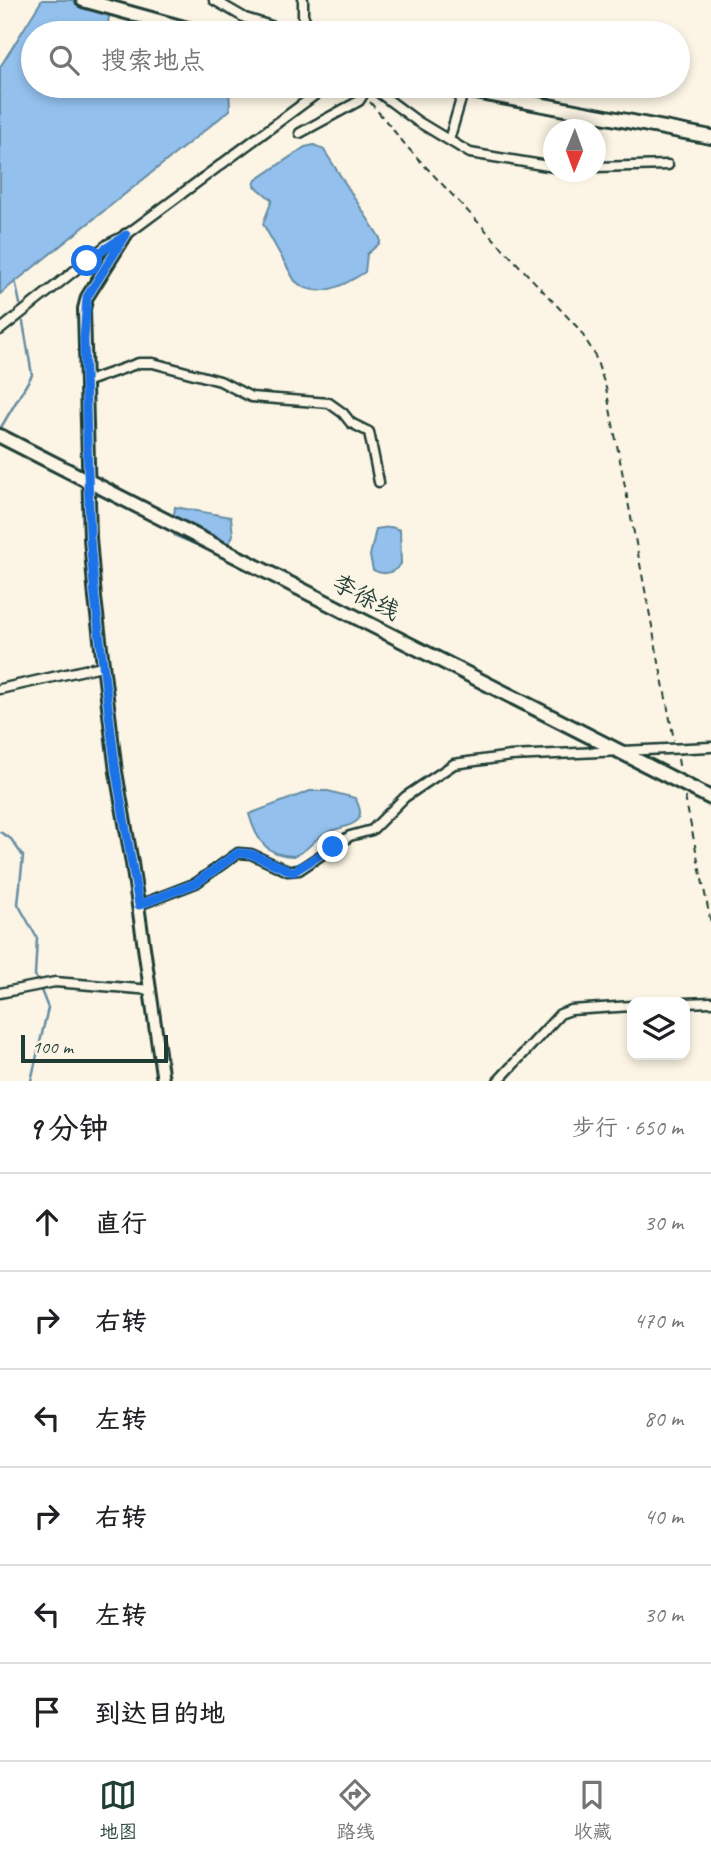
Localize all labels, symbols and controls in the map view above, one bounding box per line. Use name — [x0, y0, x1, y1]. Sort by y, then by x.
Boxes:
search box — [21, 21, 690, 98]
icon: search — [45, 41, 83, 79]
text: 搜索地点 — [101, 44, 205, 77]
north arrow — [543, 119, 606, 182]
route start — [71, 245, 102, 276]
street label: 李徐线 — [327, 567, 405, 627]
route end — [317, 831, 348, 862]
map controls — [627, 997, 690, 1060]
button: layers — [627, 997, 690, 1060]
scale bar — [21, 1032, 168, 1064]
text: 100 m — [32, 1035, 73, 1059]
text: 9 分钟 — [28, 1109, 108, 1147]
text: 步行 · 650 m — [572, 1113, 683, 1142]
icon: ahead — [28, 1203, 66, 1241]
text: 直行 — [95, 1207, 147, 1240]
text: 30 m — [644, 1208, 683, 1237]
icon: right — [28, 1301, 66, 1339]
text: 右转 — [95, 1305, 147, 1338]
text: 470 m — [634, 1306, 683, 1335]
icon: left — [28, 1399, 66, 1437]
text: 左转 — [95, 1403, 147, 1436]
text: 80 m — [644, 1404, 683, 1433]
icon: right — [28, 1497, 66, 1535]
text: 右转 — [95, 1501, 147, 1534]
text: 40 m — [644, 1502, 683, 1531]
icon: left — [28, 1595, 66, 1633]
text: 左转 — [95, 1599, 147, 1632]
text: 30 m — [644, 1600, 683, 1629]
icon: arrive — [28, 1693, 66, 1731]
text: 到达目的地 — [95, 1697, 225, 1730]
tab: 地图 — [99, 1776, 138, 1844]
tab: 路线 — [336, 1776, 375, 1844]
tab: 收藏 — [573, 1776, 612, 1844]

